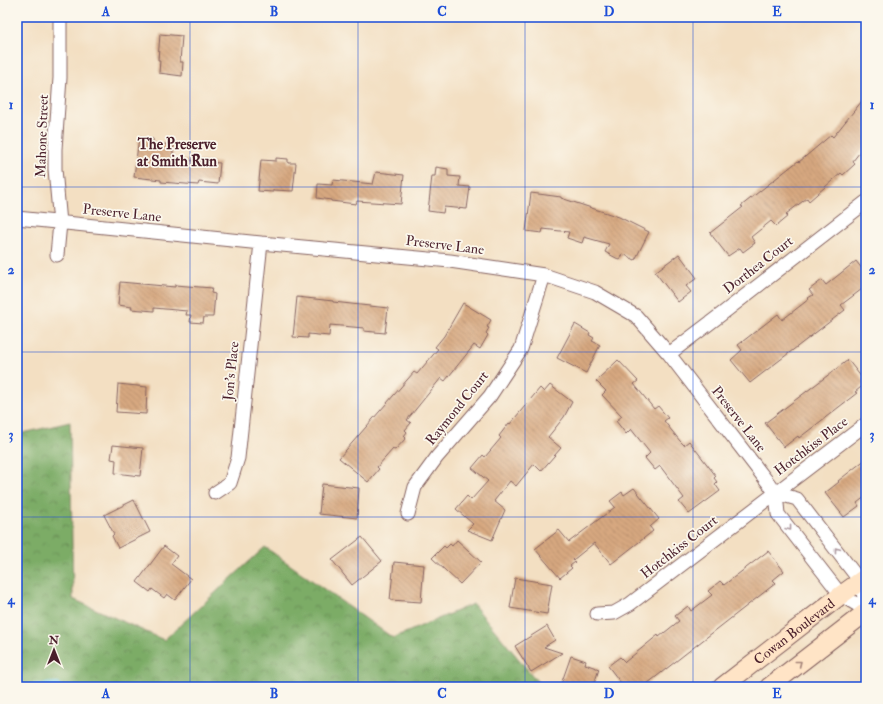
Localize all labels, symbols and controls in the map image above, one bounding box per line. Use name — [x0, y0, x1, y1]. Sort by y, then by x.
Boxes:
text: A — [101, 4, 111, 20]
text: B — [270, 4, 278, 20]
text: C — [437, 4, 447, 20]
text: D — [604, 4, 615, 20]
text: E — [772, 4, 782, 20]
street label: Mahone Street — [32, 94, 52, 178]
text: 1 — [9, 97, 14, 113]
text: 1 — [870, 97, 875, 113]
district label: The Preserve at Smith Run — [137, 135, 217, 171]
street label: Preserve Lane — [82, 200, 162, 226]
street label: Preserve Lane — [405, 232, 485, 258]
street label: Dorthea Court — [720, 232, 797, 297]
text: 2 — [8, 262, 15, 278]
text: 2 — [869, 262, 876, 278]
street label: Jon's Place — [219, 340, 243, 402]
street label: Raymond Court — [422, 367, 493, 449]
street label: Preserve Lane — [708, 383, 770, 455]
street label: Hotchkiss Place — [771, 413, 851, 479]
text: 3 — [9, 427, 14, 443]
text: 3 — [870, 427, 875, 443]
street label: Hotchkiss Court — [637, 512, 721, 582]
one-way arrow — [784, 523, 791, 530]
one-way arrow — [834, 548, 841, 555]
text: 4 — [6, 592, 15, 608]
text: 4 — [867, 592, 876, 608]
street label: Cowan Boulevard — [750, 595, 838, 668]
north arrow — [34, 630, 74, 670]
text: N — [48, 634, 60, 647]
one-way arrow — [795, 661, 802, 668]
text: A — [101, 686, 111, 702]
text: B — [270, 686, 278, 702]
text: C — [437, 686, 447, 702]
text: D — [604, 686, 615, 702]
text: E — [772, 686, 782, 702]

